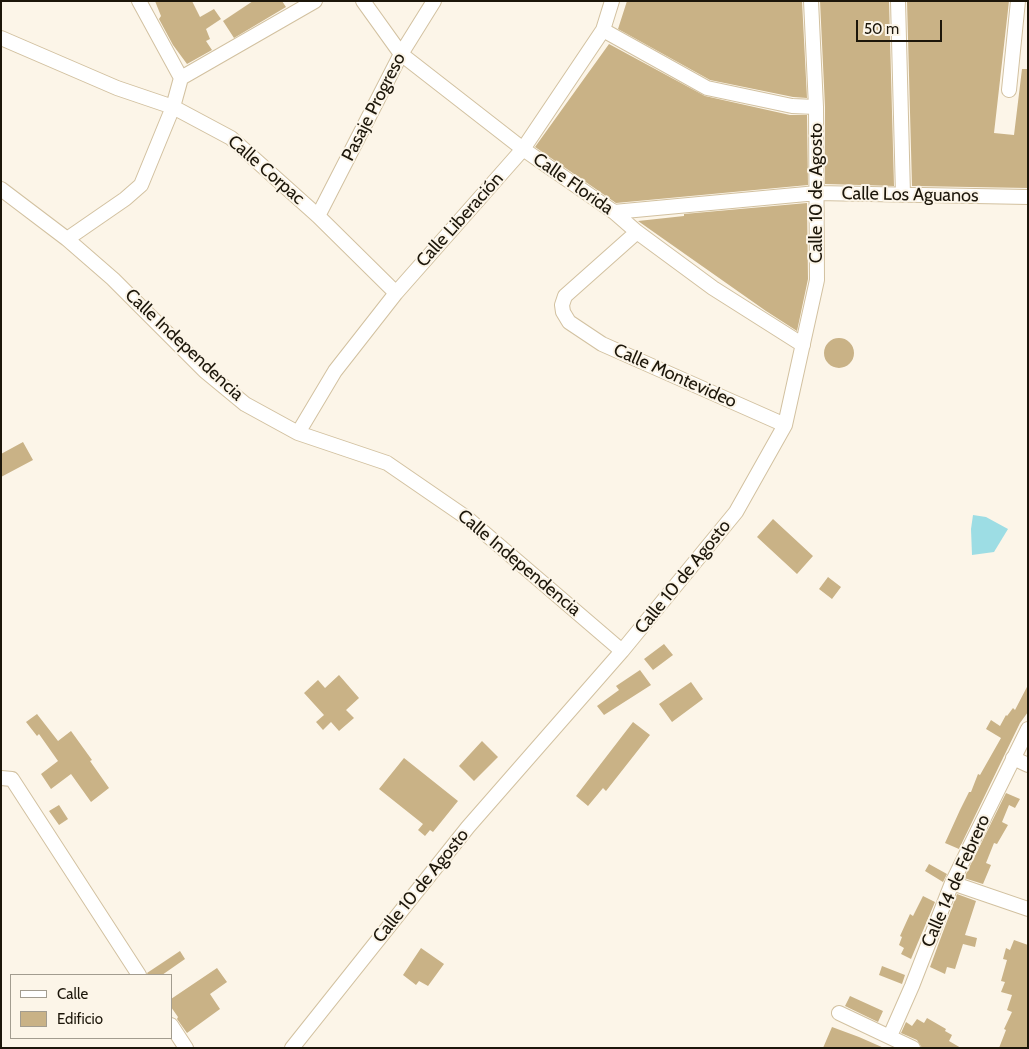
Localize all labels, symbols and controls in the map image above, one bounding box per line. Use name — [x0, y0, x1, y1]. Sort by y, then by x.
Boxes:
scale bar — [859, 10, 945, 42]
text: 50 m — [864, 20, 899, 38]
street label: Pasaje Progreso — [338, 49, 410, 165]
street label: Calle 10 de Agosto — [806, 123, 828, 263]
street label: Calle Corpac — [223, 131, 309, 209]
street label: Calle Florida — [529, 148, 617, 220]
street label: Calle Liberación — [412, 168, 508, 272]
street label: Calle Los Aguanos — [841, 183, 979, 207]
street label: Calle Independencia — [120, 284, 248, 406]
street label: Calle Montevideo — [610, 339, 740, 413]
street label: Calle Independencia — [453, 505, 585, 621]
street label: Calle 10 de Agosto — [630, 516, 736, 638]
street label: Calle 14 de Febrero — [917, 811, 995, 951]
street label: Calle 10 de Agosto — [368, 825, 474, 947]
legend — [10, 974, 172, 1039]
text: Calle — [57, 985, 88, 1003]
text: Edificio — [57, 1010, 103, 1028]

